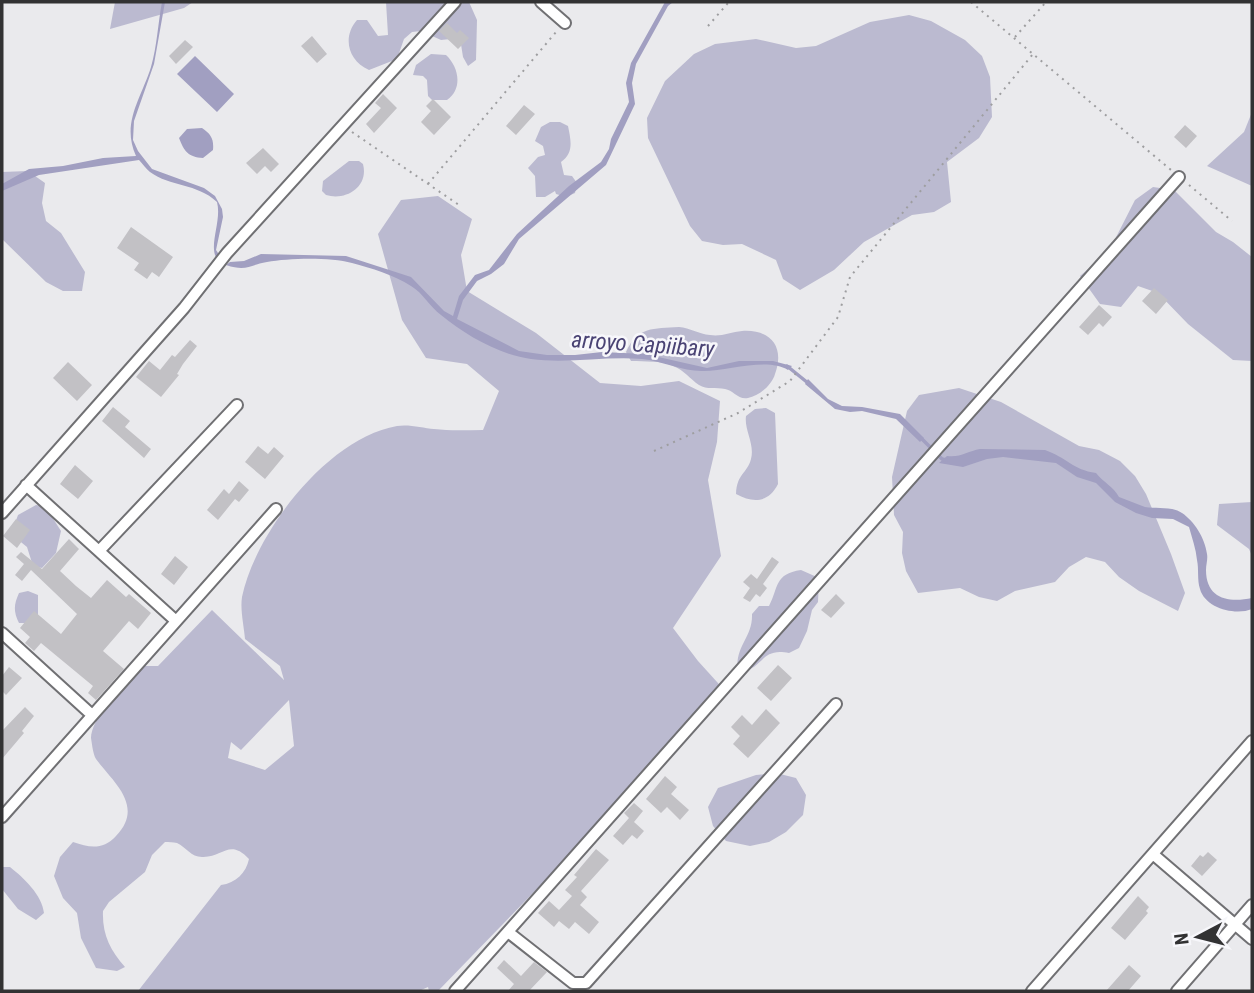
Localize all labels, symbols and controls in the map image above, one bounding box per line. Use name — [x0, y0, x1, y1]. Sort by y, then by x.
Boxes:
water label: arroyo Capiibary — [571, 326, 716, 363]
north arrow — [1163, 902, 1233, 972]
text: N — [1169, 932, 1194, 946]

